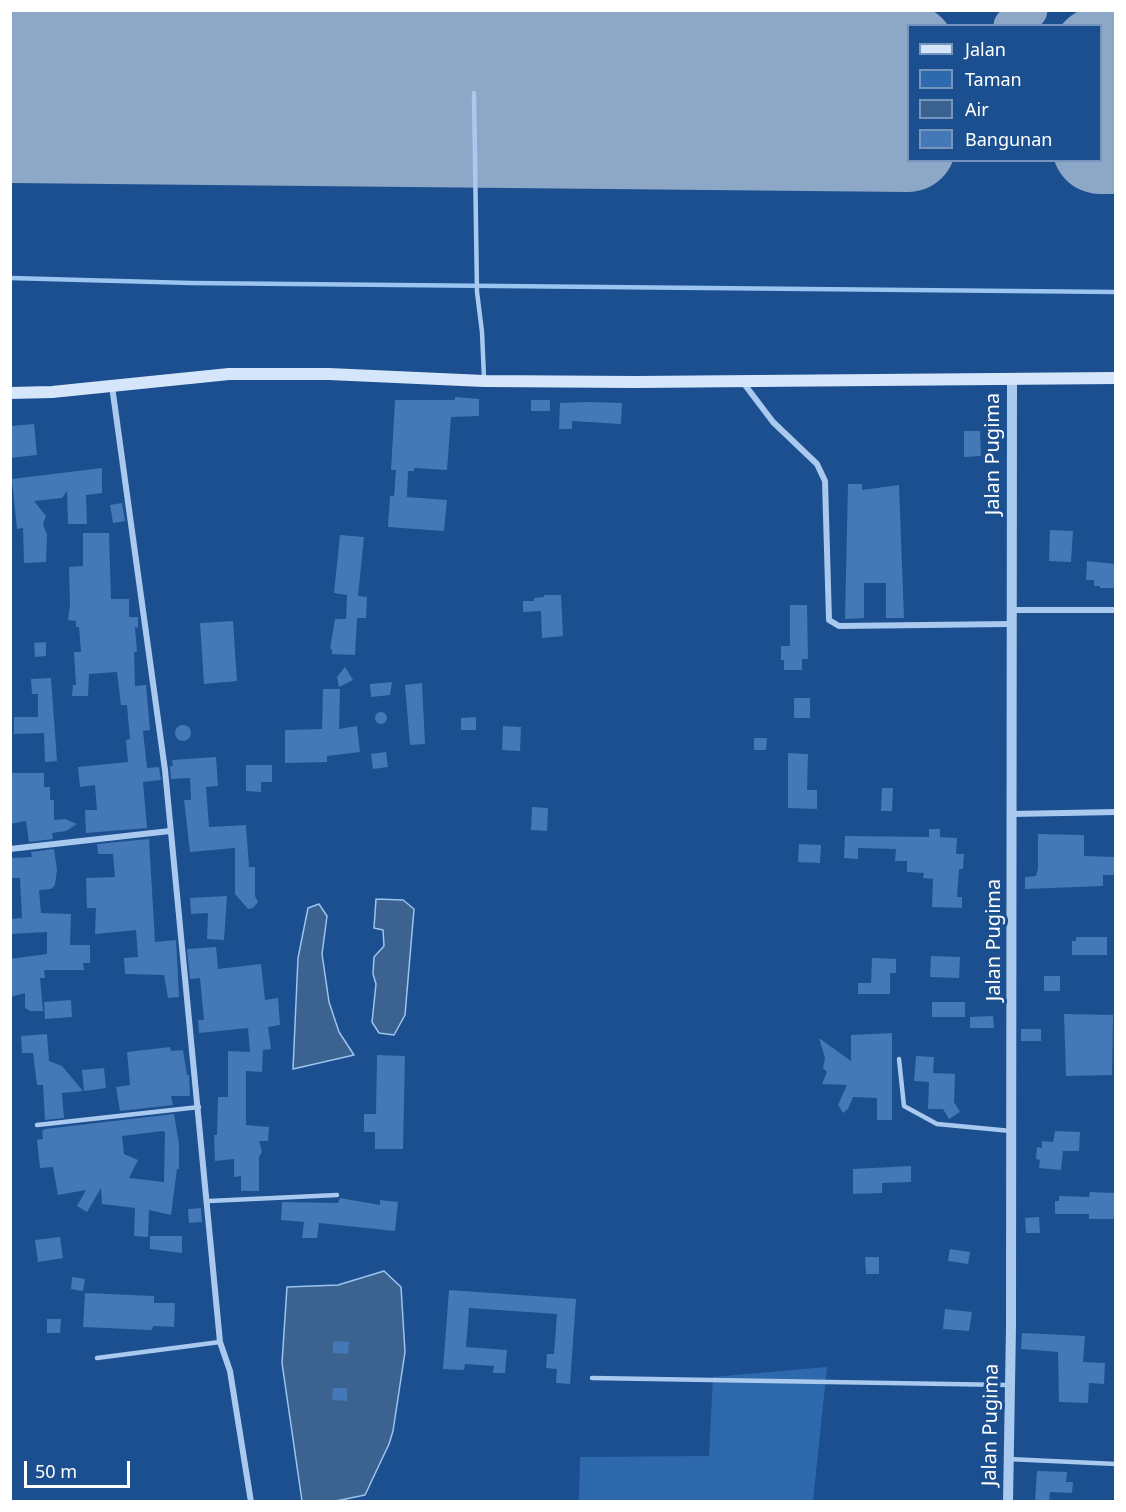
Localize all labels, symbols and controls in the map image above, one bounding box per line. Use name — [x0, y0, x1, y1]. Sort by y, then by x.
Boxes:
legend — [907, 24, 1102, 162]
text: Jalan — [965, 37, 1006, 61]
text: Taman — [965, 67, 1022, 91]
text: Air — [965, 97, 989, 121]
text: Bangunan — [965, 127, 1052, 151]
street label: Jalan Pugima — [981, 393, 1005, 515]
street label: Jalan Pugima — [982, 879, 1006, 1001]
street label: Jalan Pugima — [978, 1364, 1004, 1486]
scale bar — [27, 1449, 134, 1487]
text: 50 m — [35, 1459, 77, 1483]

